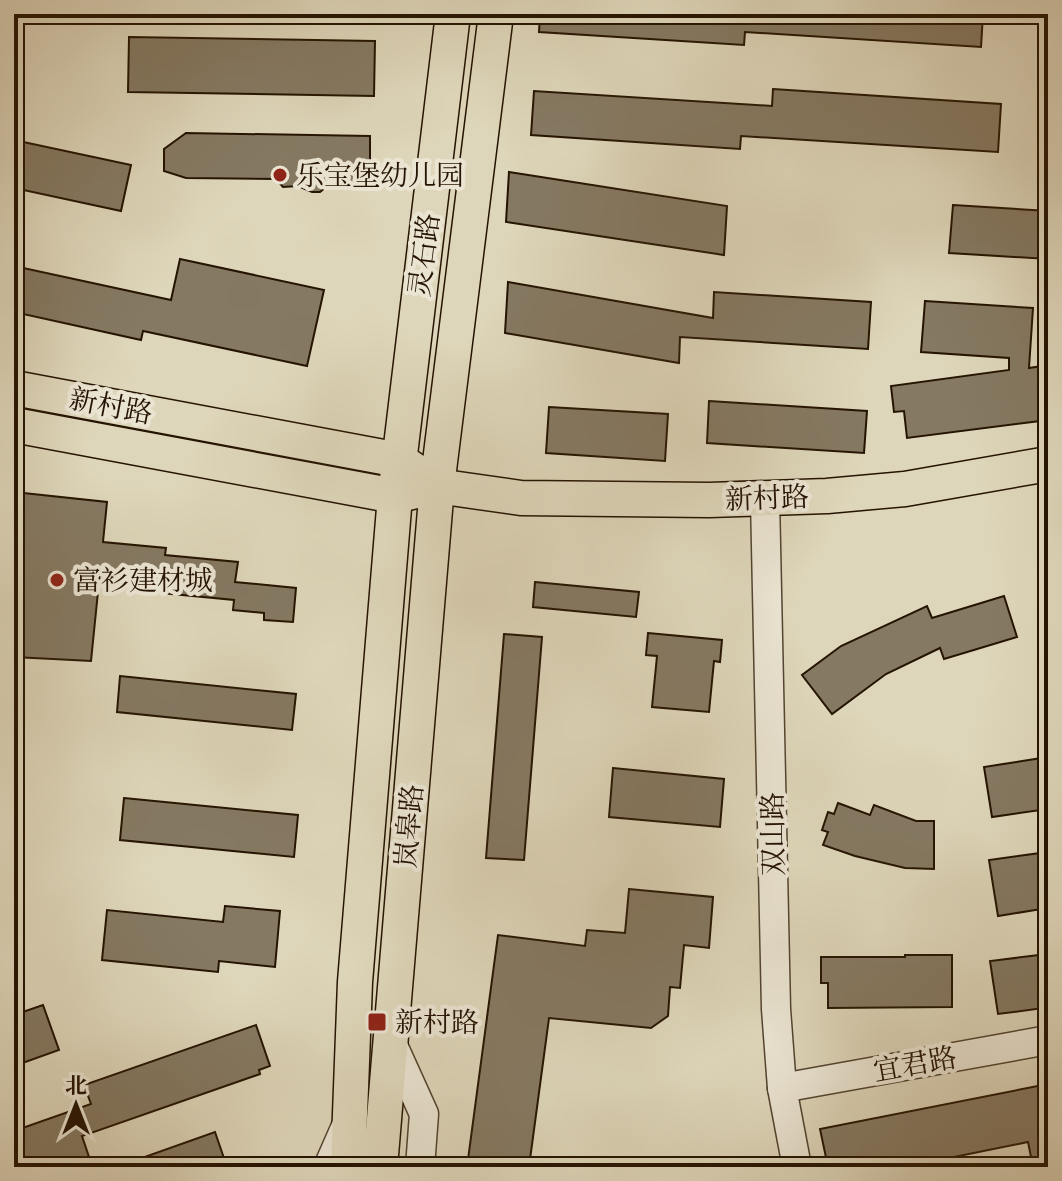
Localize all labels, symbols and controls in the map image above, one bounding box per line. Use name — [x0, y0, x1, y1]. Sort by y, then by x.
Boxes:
place label: 乐宝堡幼儿园 — [296, 158, 464, 193]
marker: 乐宝堡幼儿园 — [271, 166, 289, 184]
street label: 灵石路 — [402, 211, 446, 299]
street label: 新村路 — [66, 381, 156, 431]
street label: 新村路 — [724, 479, 810, 517]
place label: 富衫建材城 — [73, 563, 213, 598]
marker: 富衫建材城 — [48, 571, 66, 589]
street label: 岚皋路 — [388, 783, 430, 869]
street label: 双山路 — [755, 792, 791, 876]
place label: 新村路 — [395, 1005, 479, 1040]
marker: 新村路 — [366, 1011, 388, 1033]
street label: 宜君路 — [871, 1039, 959, 1089]
north arrow — [36, 1065, 116, 1145]
text: 北 — [65, 1072, 87, 1099]

